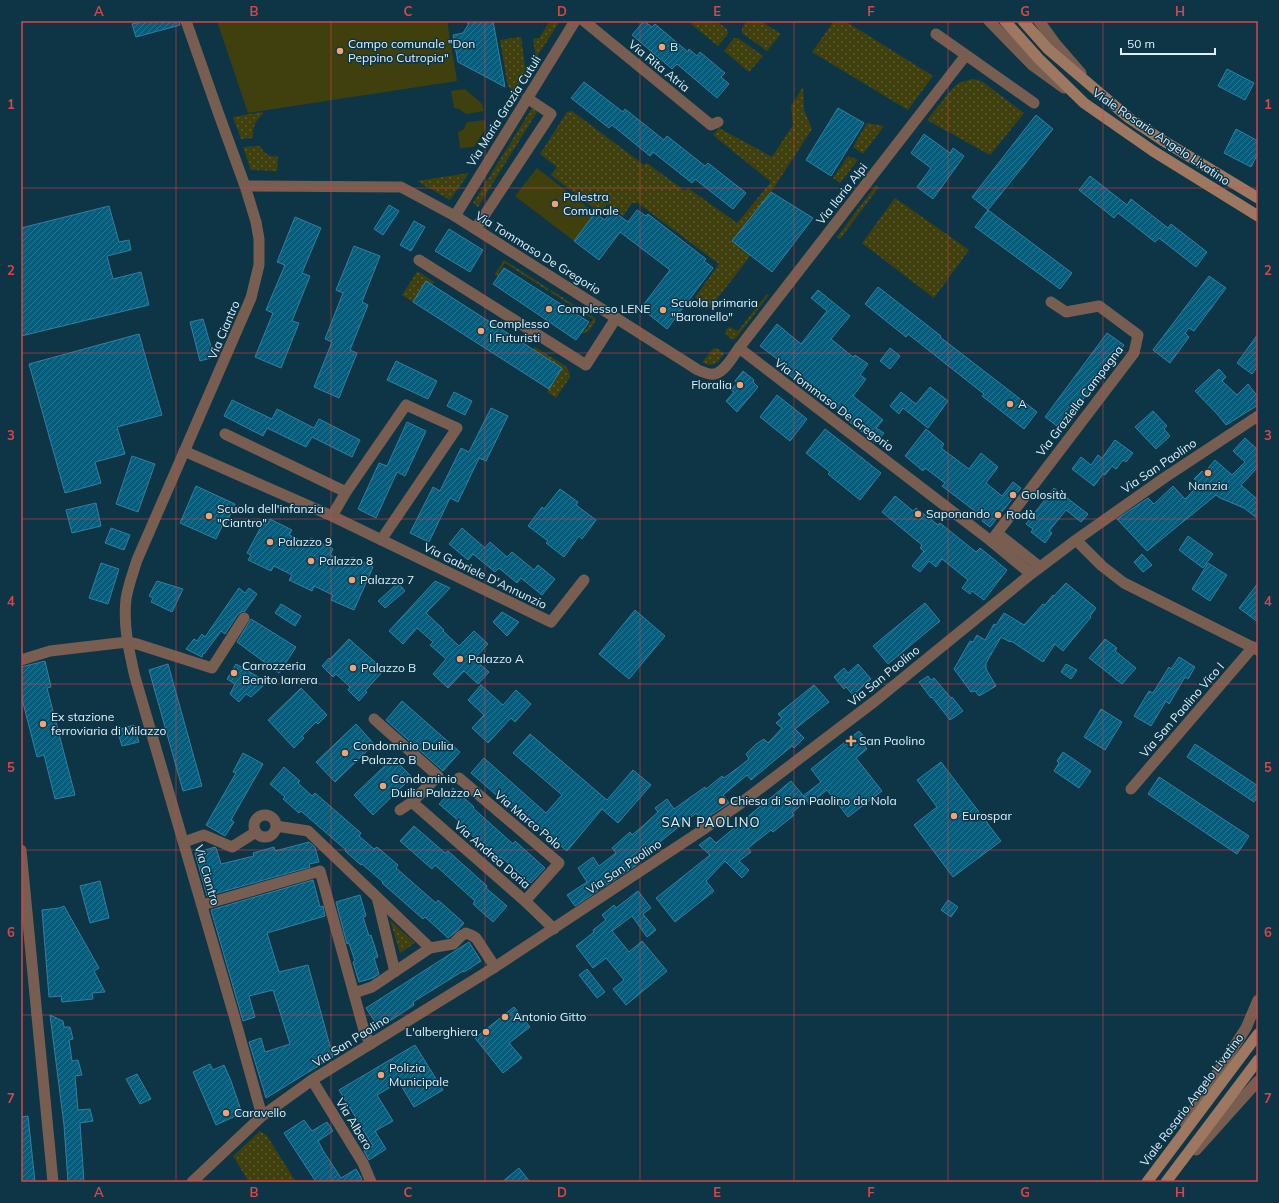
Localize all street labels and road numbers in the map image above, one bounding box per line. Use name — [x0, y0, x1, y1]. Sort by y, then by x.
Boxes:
street label: Via Rita Atria — [626, 36, 693, 95]
street label: Via Maria Grazia Cutuli — [463, 52, 544, 169]
street label: Viale Rosario Angelo Livatino — [1090, 85, 1233, 188]
street label: Via Ilaria Alpi — [813, 160, 870, 227]
street label: Via Tommaso De Gregorio — [473, 208, 604, 298]
street label: Via Ciantro — [204, 298, 243, 361]
street label: Via Graziella Campagna — [1033, 342, 1126, 459]
street label: Via Tommaso De Gregorio — [772, 355, 897, 454]
street label: Via San Paolino — [1118, 435, 1199, 496]
street label: Via Gabriele D'Annunzio — [421, 539, 549, 612]
street label: Via San Paolino — [845, 642, 923, 709]
street label: Via San Paolino Vico I — [1136, 659, 1227, 760]
street label: Via Marco Polo — [492, 787, 565, 852]
street label: Via Andrea Doria — [451, 817, 533, 892]
street label: Via San Paolino — [583, 836, 664, 897]
street label: Via Ciantro — [192, 843, 223, 907]
street label: Via San Paolino — [310, 1011, 392, 1070]
street label: Viale Rosario Angelo Livatino — [1137, 1030, 1247, 1169]
street label: Via Albero — [333, 1095, 376, 1152]

